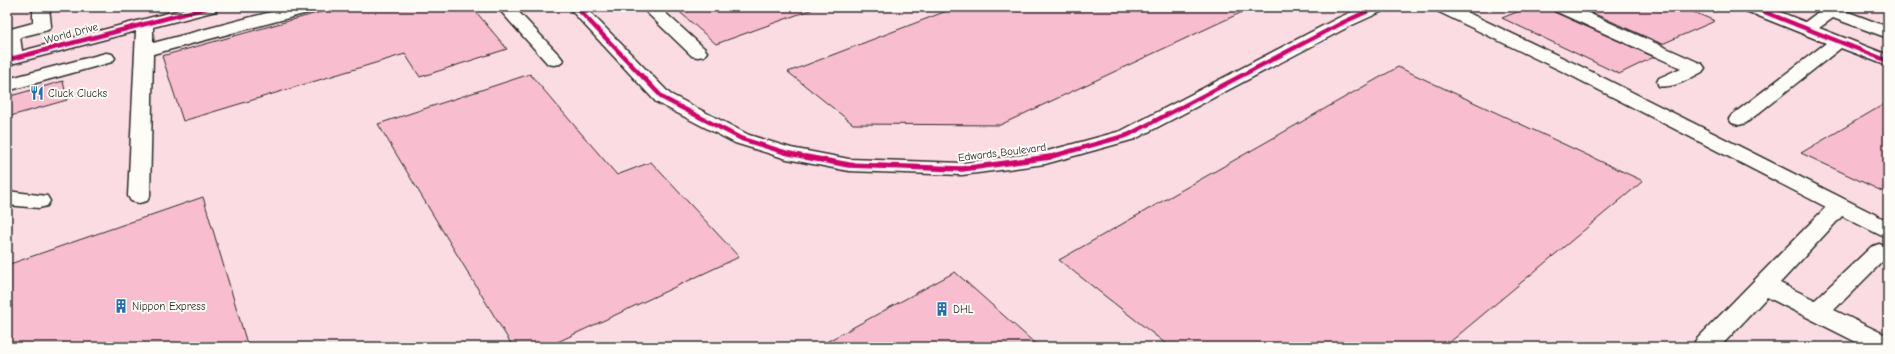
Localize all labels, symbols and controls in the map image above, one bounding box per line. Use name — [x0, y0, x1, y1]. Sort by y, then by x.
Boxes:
street label: World Drive — [43, 20, 100, 47]
restaurant icon: Cluck Clucks — [29, 85, 45, 101]
place label: Cluck Clucks — [48, 87, 107, 100]
street label: Edwards Boulevard — [957, 141, 1047, 164]
building icon: Nippon Express — [113, 298, 129, 314]
place label: Nippon Express — [132, 300, 206, 313]
building icon: DHL — [934, 301, 950, 317]
place label: DHL — [953, 303, 974, 316]

